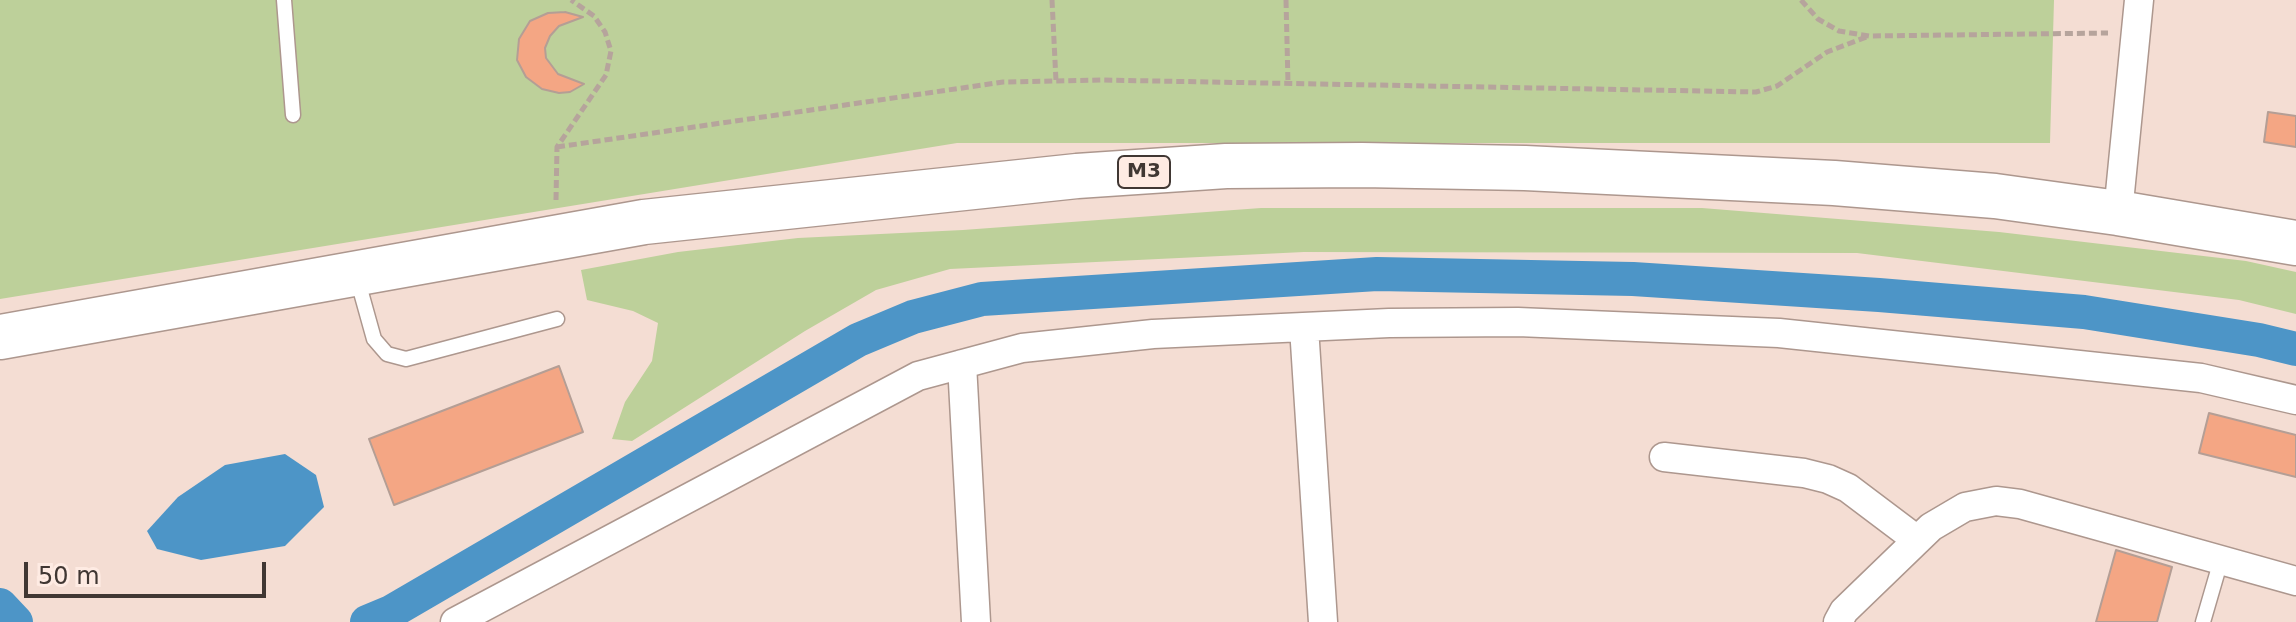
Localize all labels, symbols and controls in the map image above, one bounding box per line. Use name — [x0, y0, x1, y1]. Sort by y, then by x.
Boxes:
road number: M3 — [1118, 156, 1170, 188]
scale bar — [28, 546, 270, 596]
text: 50 m — [38, 562, 100, 590]

